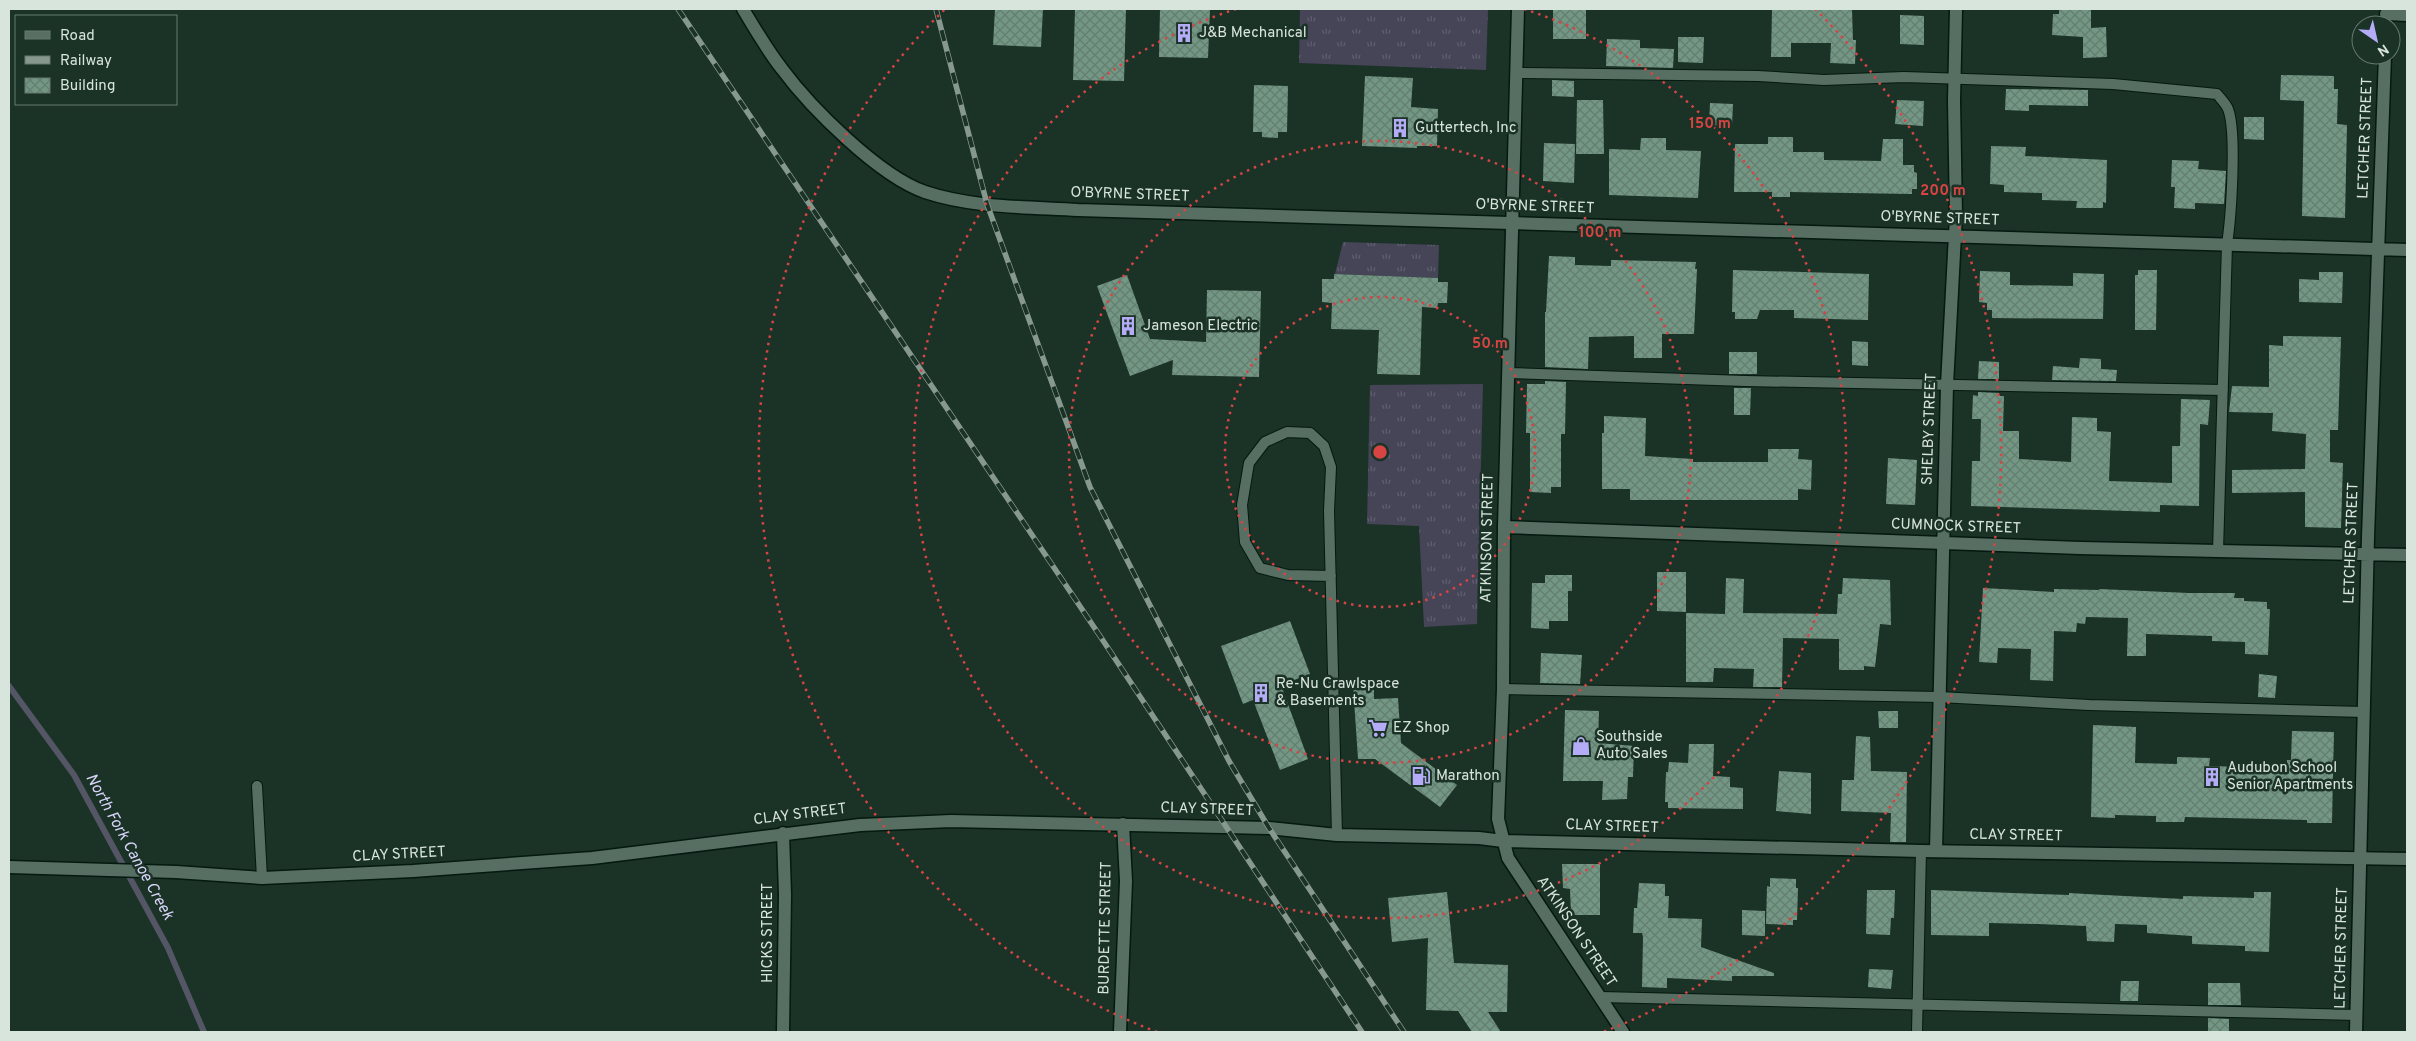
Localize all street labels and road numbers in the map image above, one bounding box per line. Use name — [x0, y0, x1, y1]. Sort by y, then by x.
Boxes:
street label: LETCHER STREET — [2354, 77, 2378, 199]
street label: O'BYRNE STREET — [1070, 183, 1190, 207]
street label: O'BYRNE STREET — [1475, 195, 1595, 219]
street label: O'BYRNE STREET — [1880, 207, 2000, 231]
street label: SHELBY STREET — [1919, 373, 1941, 485]
street label: ATKINSON STREET — [1477, 473, 1499, 603]
street label: LETCHER STREET — [2340, 482, 2364, 604]
street label: CUMNOCK STREET — [1890, 515, 2022, 539]
street label: CLAY STREET — [1160, 799, 1254, 821]
street label: CLAY STREET — [752, 800, 848, 830]
street label: CLAY STREET — [1565, 816, 1659, 838]
street label: CLAY STREET — [1969, 826, 2063, 846]
street label: CLAY STREET — [352, 843, 446, 867]
street label: BURDETTE STREET — [1095, 861, 1117, 995]
street label: ATKINSON STREET — [1532, 873, 1620, 991]
street label: HICKS STREET — [759, 883, 778, 983]
street label: LETCHER STREET — [2331, 887, 2353, 1009]

